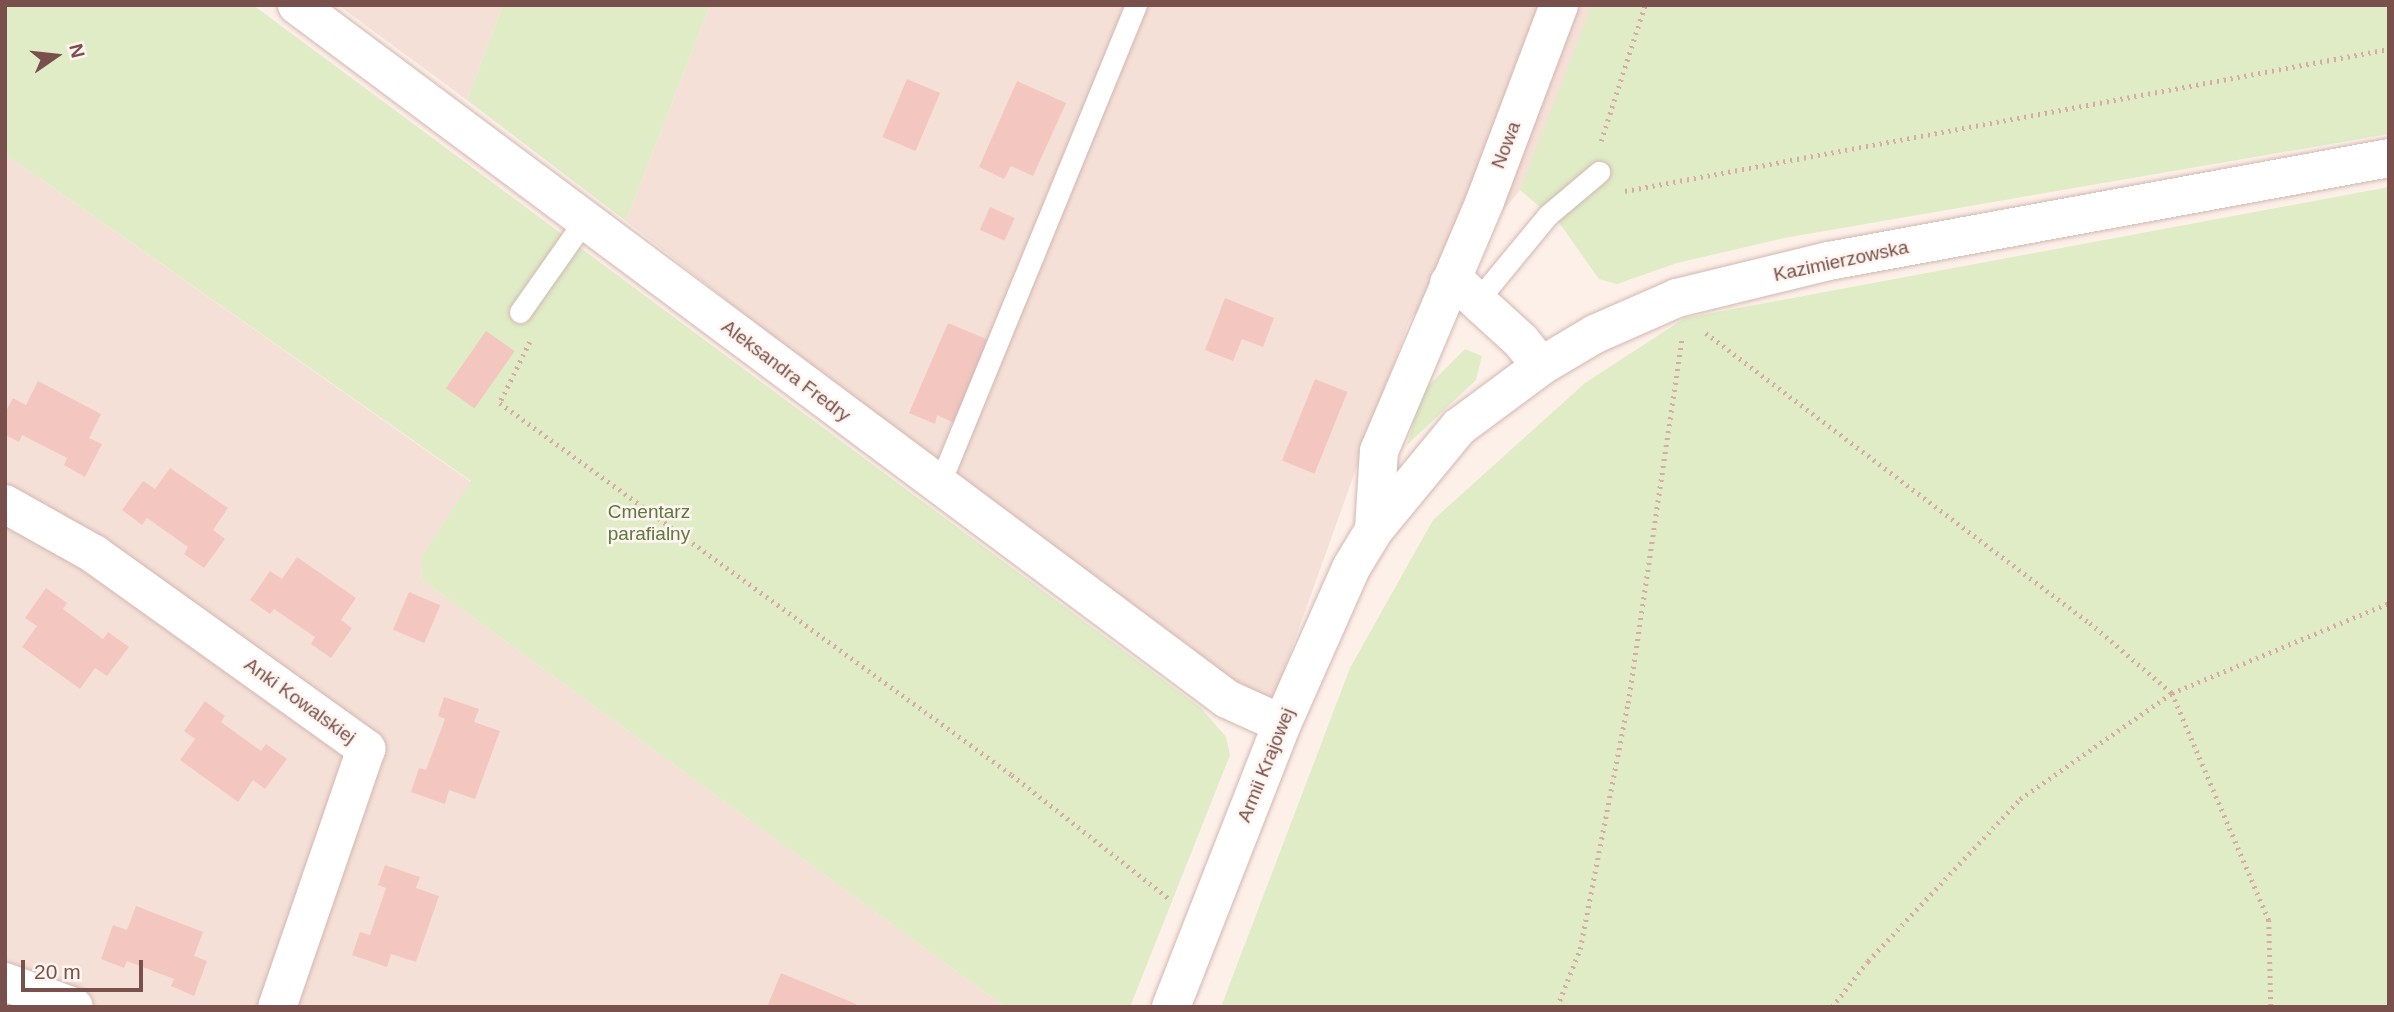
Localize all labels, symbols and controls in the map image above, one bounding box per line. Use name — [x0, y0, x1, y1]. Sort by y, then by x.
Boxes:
north arrow — [21, 21, 91, 91]
text: N — [65, 42, 89, 60]
street label: Nowa — [1487, 118, 1525, 172]
street label: Kazimierzowska — [1772, 236, 1910, 286]
street label: Aleksandra Fredry — [717, 315, 855, 427]
park label: Cmentarz parafialny — [608, 501, 690, 545]
street label: Anki Kowalskiej — [240, 653, 360, 749]
street label: Armii Krajowej — [1233, 704, 1299, 826]
scale bar — [24, 946, 147, 990]
text: 20 m — [34, 960, 81, 983]

